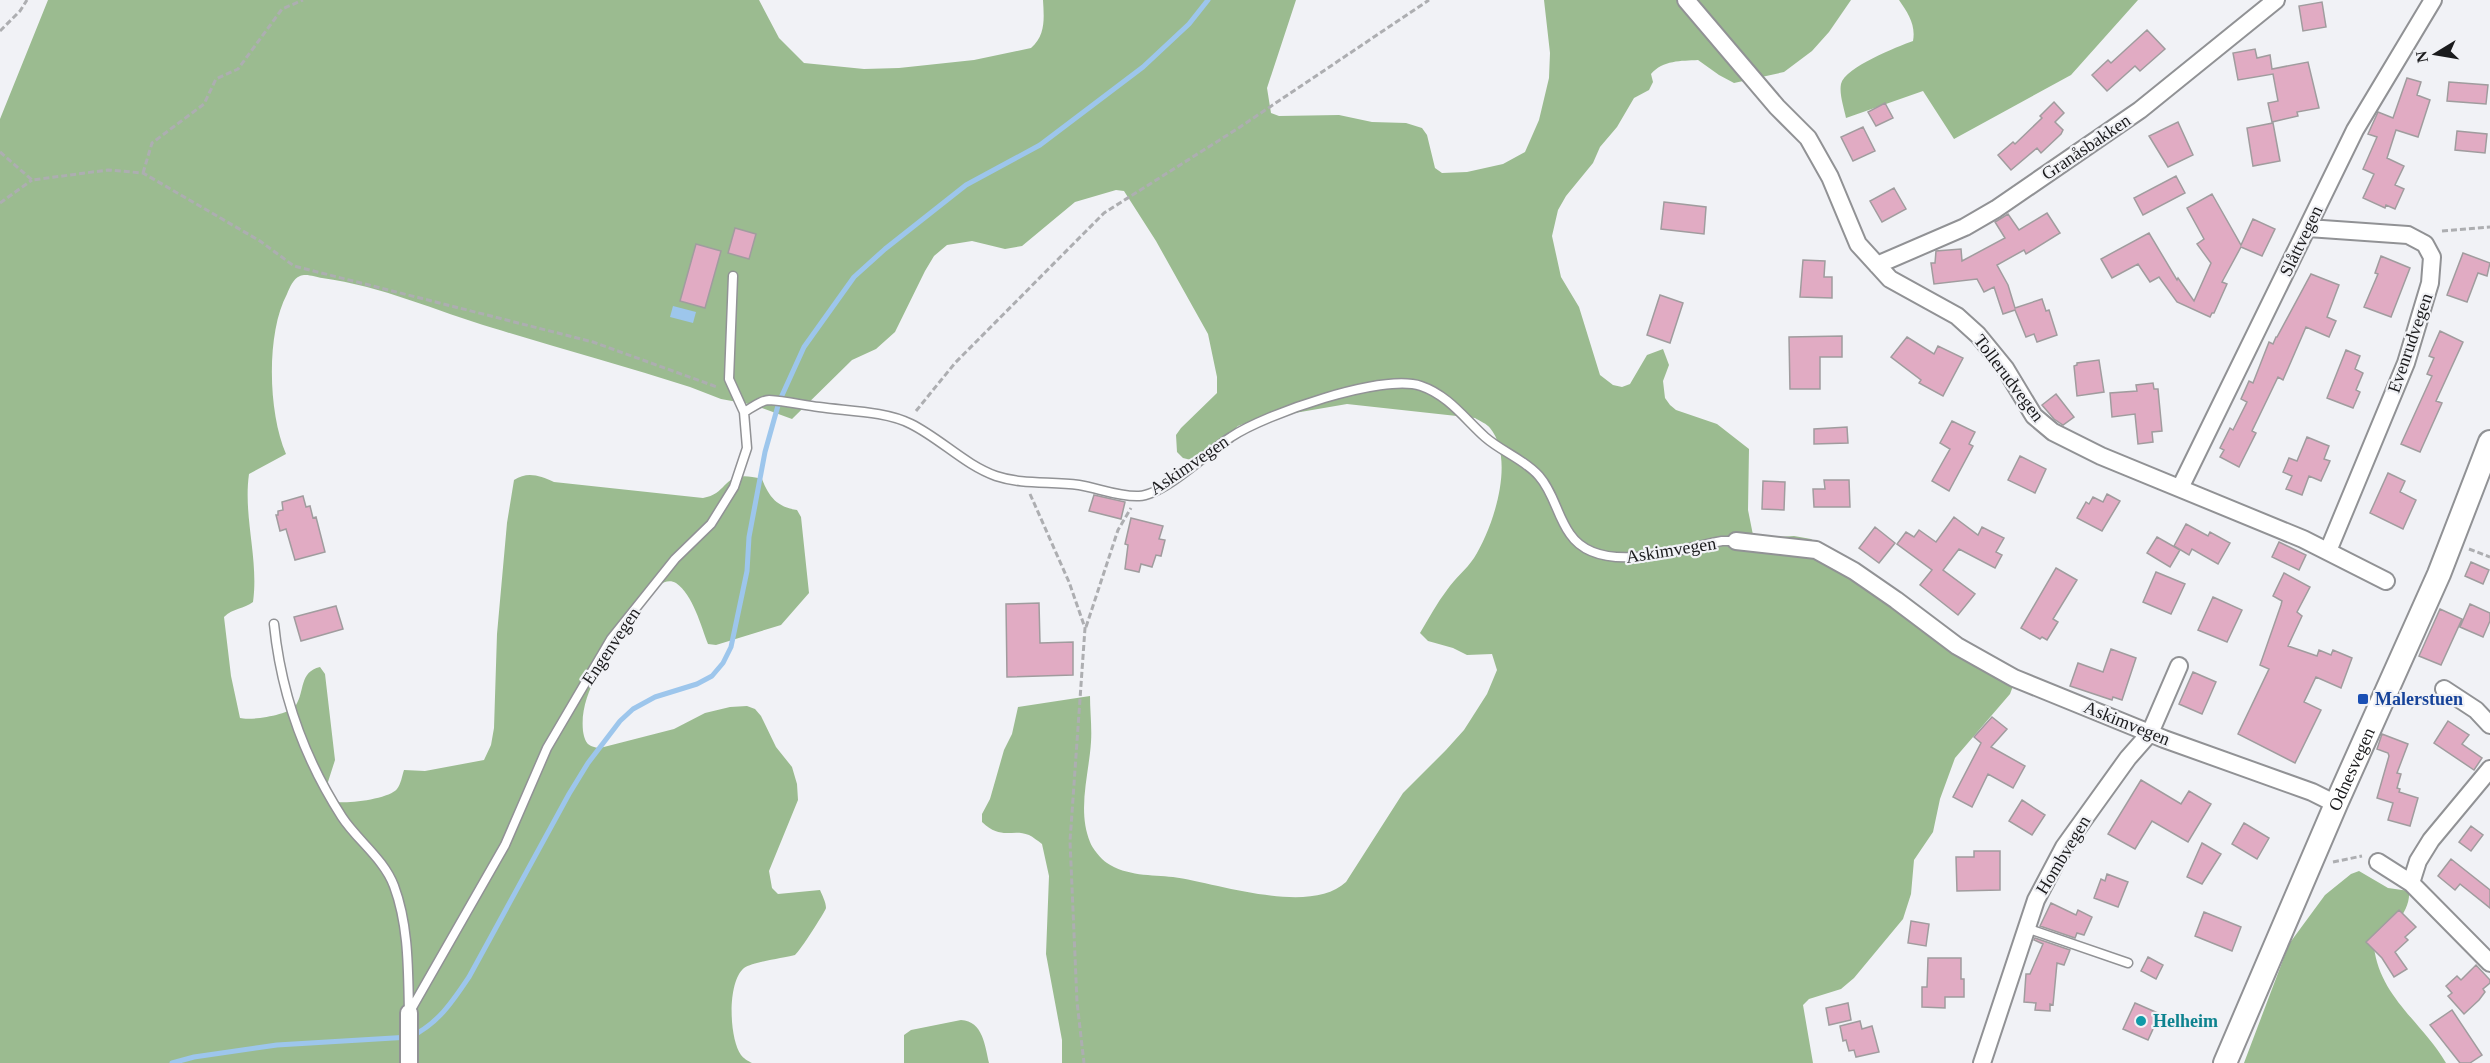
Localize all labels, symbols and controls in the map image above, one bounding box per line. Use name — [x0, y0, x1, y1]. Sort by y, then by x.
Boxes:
north arrow — [2406, 24, 2466, 84]
text: N — [2412, 49, 2431, 64]
street label: Granåsbakken — [2038, 110, 2134, 184]
street label: Slåttvegen — [2275, 202, 2327, 280]
street label: Evenrudvegen — [2384, 291, 2436, 395]
street label: Tollerudvegen — [1970, 331, 2048, 425]
street label: Askimvegen — [1146, 431, 1232, 499]
street label: Askimvegen — [1625, 533, 1717, 567]
street label: Engenvegen — [578, 604, 644, 688]
place label: Malerstuen — [2375, 689, 2463, 709]
marker: Malerstuen — [2356, 692, 2370, 706]
street label: Askimvegen — [2081, 697, 2173, 749]
street label: Odnesvegen — [2324, 724, 2379, 814]
street label: Hombvegen — [2032, 812, 2094, 898]
place label: Helheim — [2153, 1011, 2218, 1031]
marker: Helheim — [2134, 1014, 2148, 1028]

